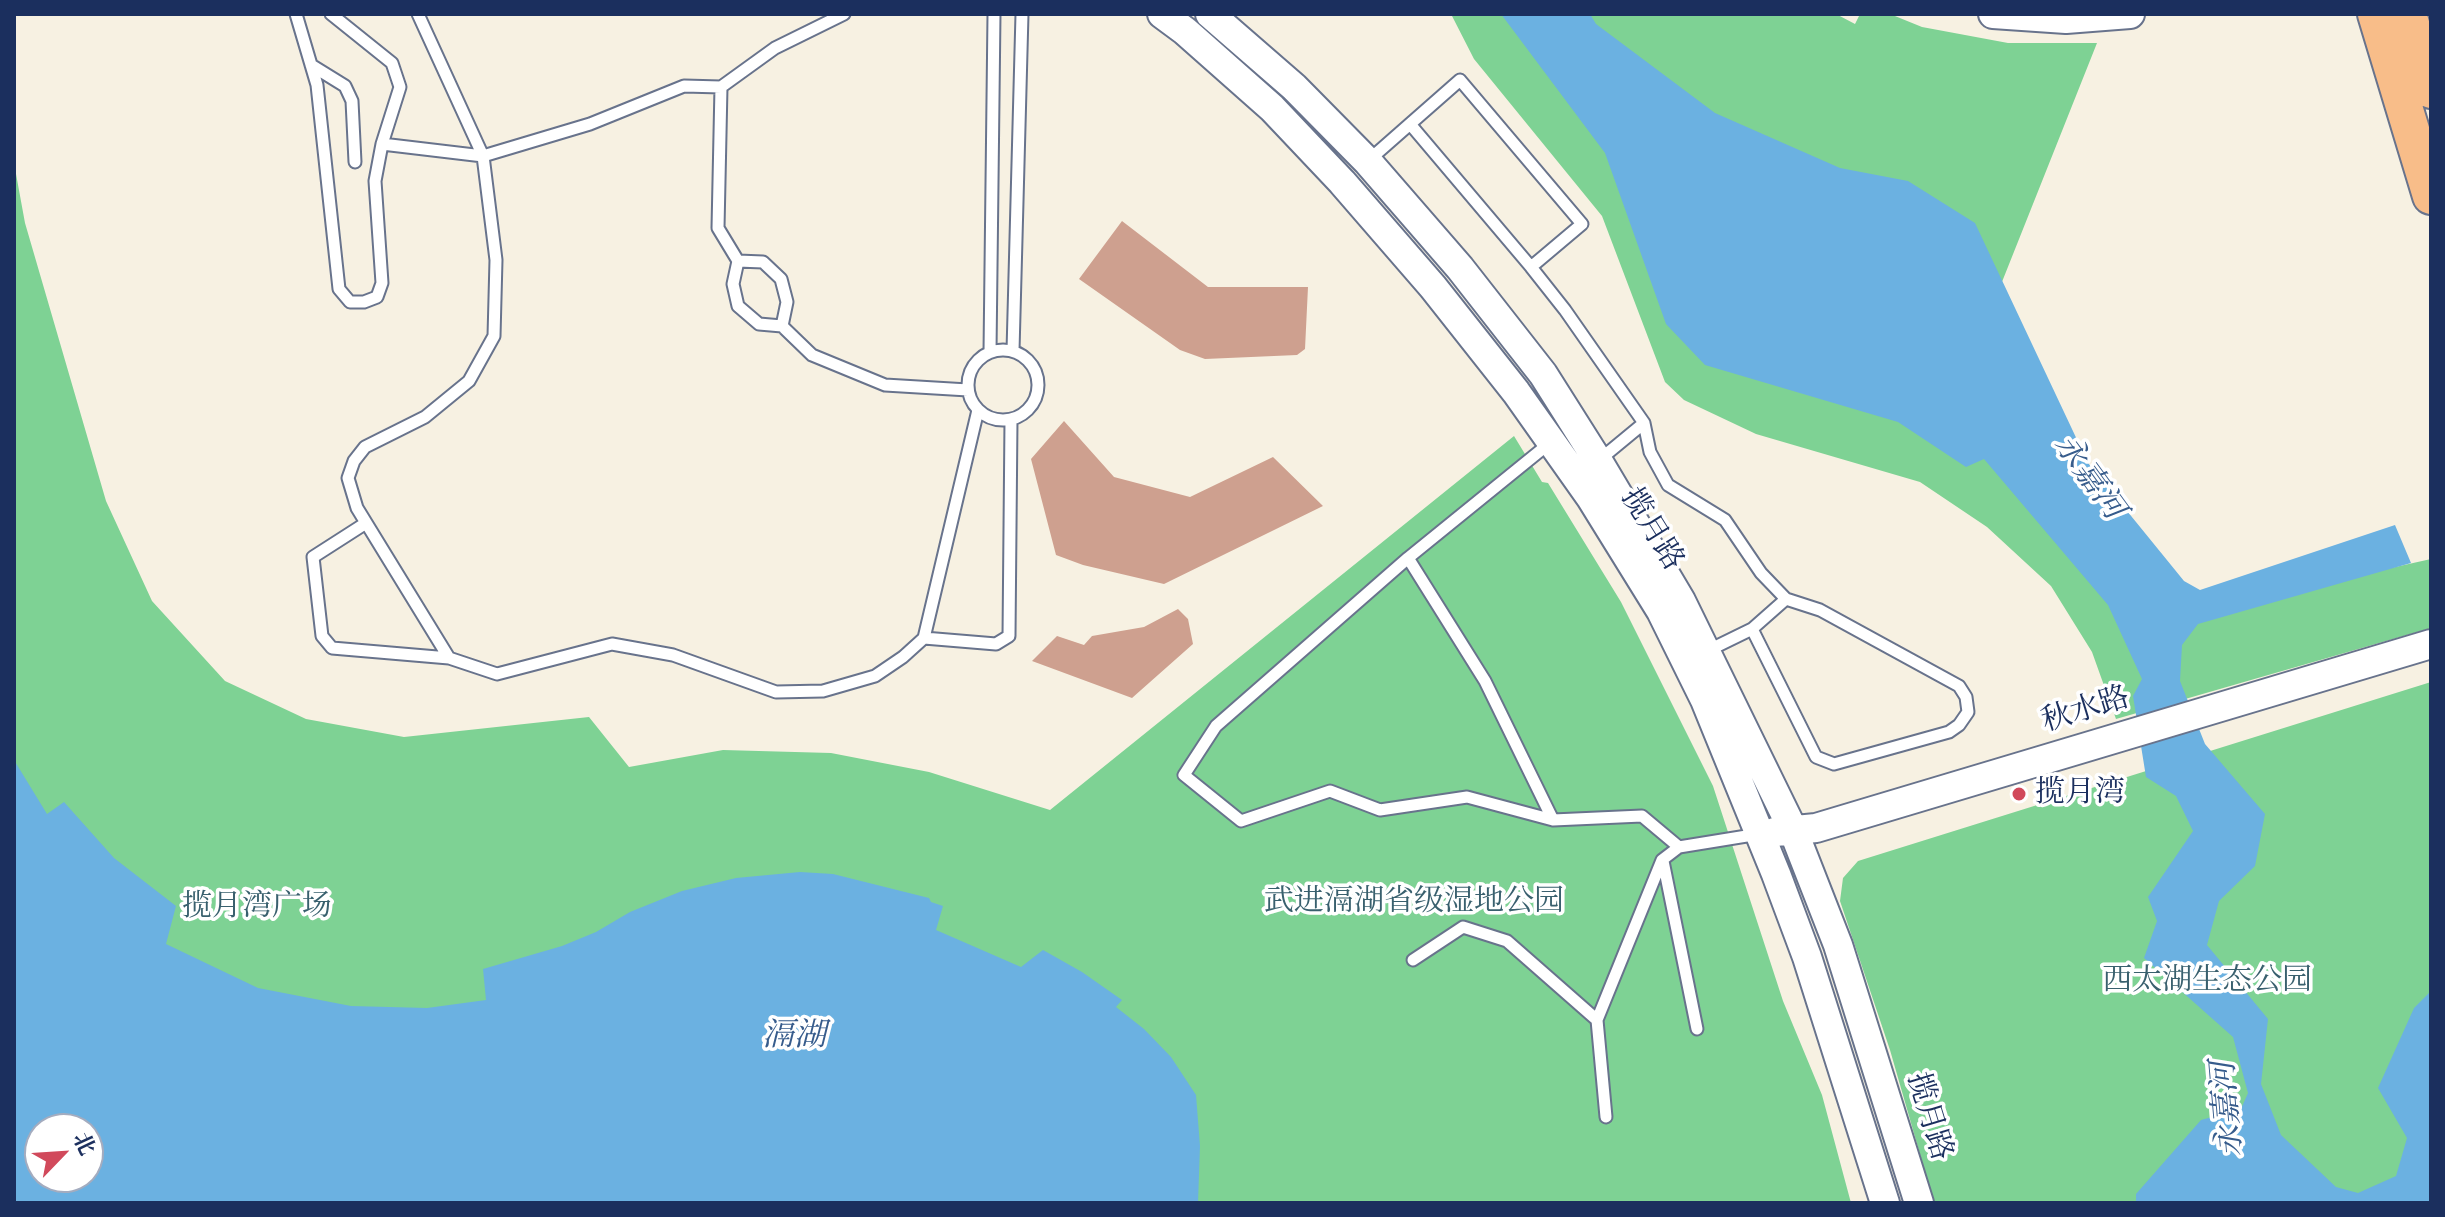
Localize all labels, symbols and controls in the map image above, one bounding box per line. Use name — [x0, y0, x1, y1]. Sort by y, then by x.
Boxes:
water label: 永嘉河 — [2044, 428, 2132, 528]
street label: 揽月路 — [1612, 482, 1690, 578]
street label: 秋水路 — [2038, 681, 2134, 741]
place label: 揽月湾 — [2035, 776, 2125, 812]
marker: 揽月湾 — [2010, 785, 2028, 803]
park label: 武进滆湖省级湿地公园 — [1264, 885, 1564, 921]
park label: 揽月湾广场 — [182, 890, 332, 926]
park label: 西太湖生态公园 — [2102, 964, 2312, 1000]
water label: 滆湖 — [762, 1019, 826, 1057]
water label: 永嘉河 — [2206, 1060, 2252, 1158]
street label: 揽月路 — [1898, 1069, 1958, 1165]
north arrow — [24, 1113, 104, 1193]
text: 北 — [66, 1127, 102, 1160]

